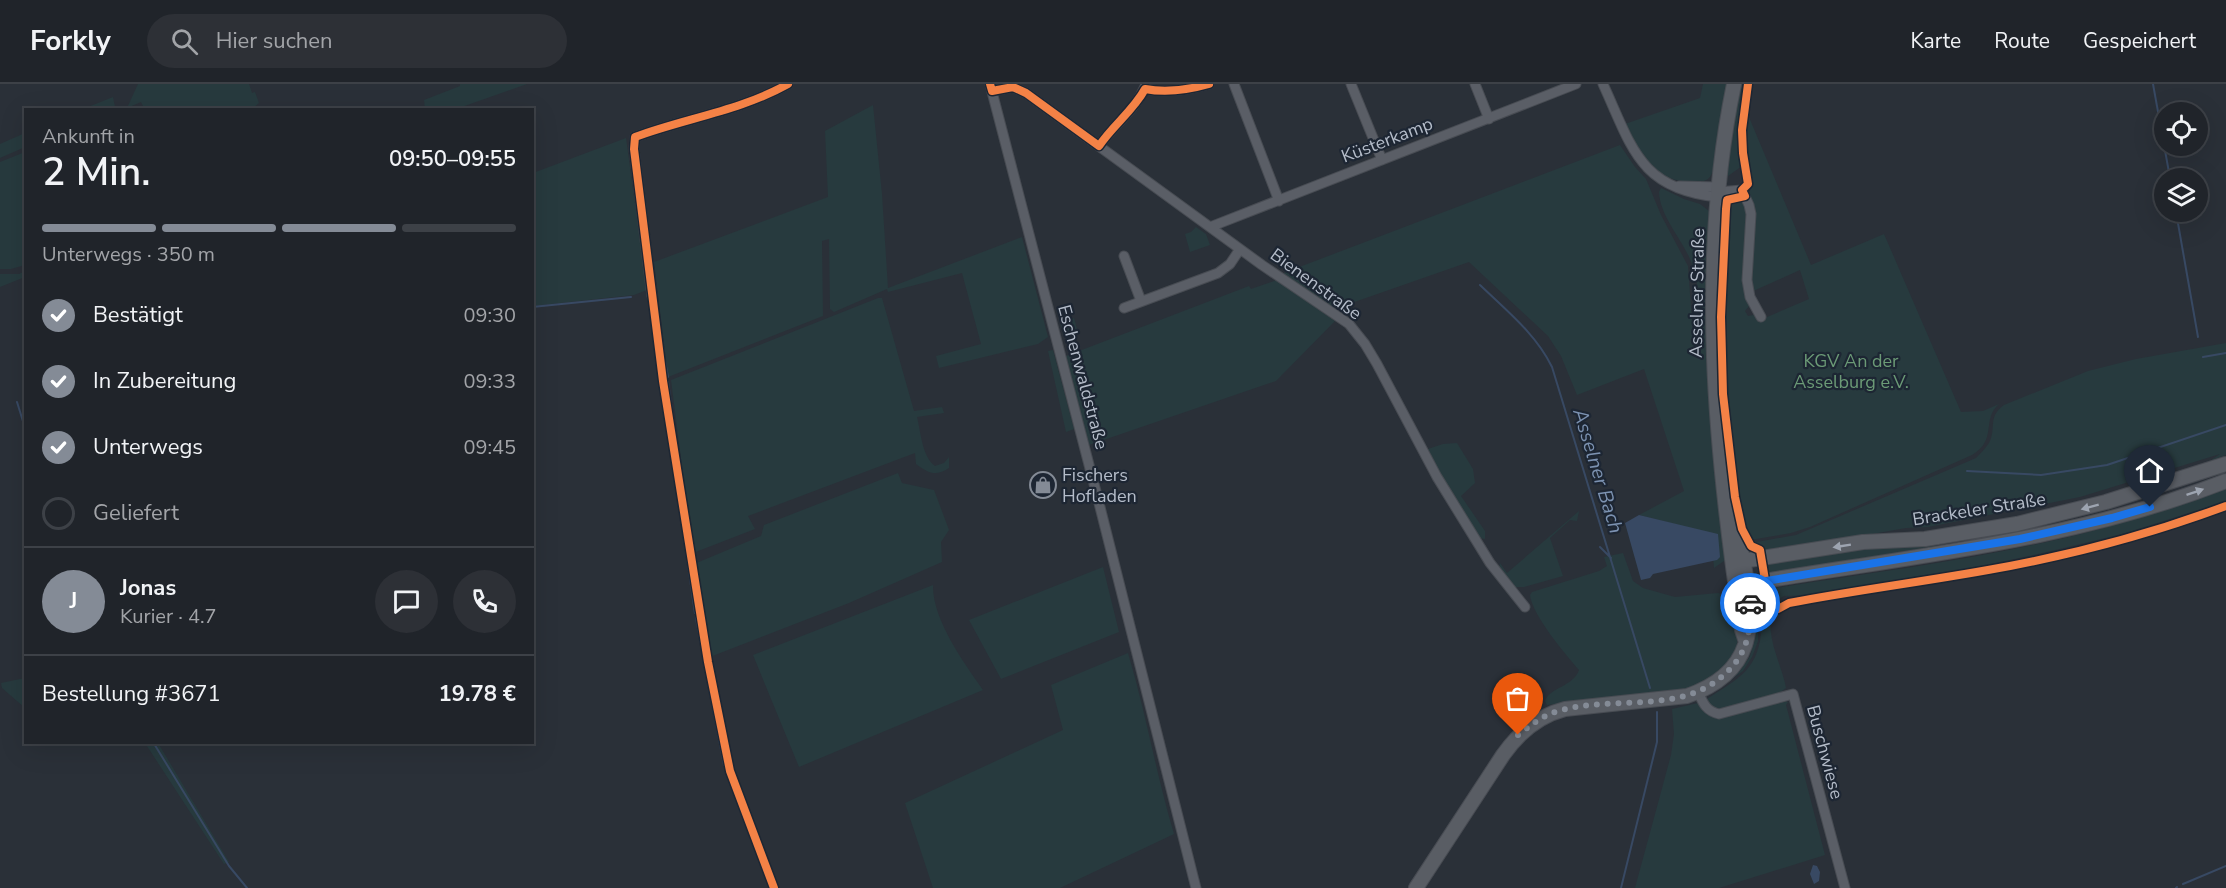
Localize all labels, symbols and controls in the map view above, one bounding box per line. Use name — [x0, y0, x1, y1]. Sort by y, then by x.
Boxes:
search box — [147, 14, 567, 68]
text: Forkly — [30, 22, 111, 60]
icon: search — [168, 25, 201, 58]
text: Hier suchen — [216, 26, 333, 56]
text: Karte — [1911, 27, 1961, 55]
text: Route — [1994, 27, 2050, 55]
text: Gespeichert — [2083, 27, 2196, 55]
map controls — [2154, 102, 2208, 222]
button: locate — [2154, 102, 2208, 156]
street label: Küsterkamp — [1338, 112, 1436, 168]
text: Ankunft in — [42, 123, 135, 150]
text: 09:50–09:55 — [389, 144, 516, 174]
text: 2 Min. — [42, 146, 150, 199]
button: layers — [2154, 168, 2208, 222]
street label: Asselner Straße — [1684, 228, 1710, 358]
text: Unterwegs · 350 m — [42, 241, 215, 268]
street label: Bienenstraße — [1266, 243, 1366, 325]
icon: check — [42, 299, 75, 332]
text: Bestätigt — [93, 300, 183, 330]
text: 09:30 — [463, 302, 516, 329]
street label: Eschenwaldstraße — [1052, 302, 1114, 452]
park label: KGV An der Asselburg e.V. — [1793, 349, 1909, 394]
icon: check — [42, 365, 75, 398]
text: In Zubereitung — [93, 366, 236, 396]
text: 09:33 — [463, 368, 516, 395]
water label: Asselner Bach — [1566, 404, 1630, 537]
icon: check — [42, 431, 75, 464]
text: Unterwegs — [93, 432, 203, 462]
text: 09:45 — [463, 434, 516, 461]
pin — [2124, 445, 2175, 507]
icon: home — [2133, 454, 2166, 487]
place label: Fischers Hofladen — [1062, 463, 1137, 508]
shop icon: Fischers Hofladen — [1028, 470, 1058, 500]
one-way arrow — [2186, 486, 2204, 496]
street label: Brackeler Straße — [1911, 487, 2047, 531]
text: Geliefert — [93, 498, 179, 528]
one-way arrow — [2081, 502, 2099, 512]
one-way arrow — [1832, 541, 1851, 550]
button: chat — [375, 570, 438, 633]
button: phone — [453, 570, 516, 633]
text: Jonas — [120, 573, 176, 603]
courier — [1720, 573, 1780, 633]
text: J — [70, 586, 77, 616]
icon: car — [1734, 587, 1767, 620]
text: Kurier · 4.7 — [120, 603, 217, 630]
pin — [1492, 673, 1543, 735]
text: Bestellung #3671 — [42, 679, 221, 709]
text: 19.78 € — [439, 679, 516, 709]
icon: bag — [1501, 682, 1534, 715]
street label: Buschwiese — [1801, 702, 1849, 802]

